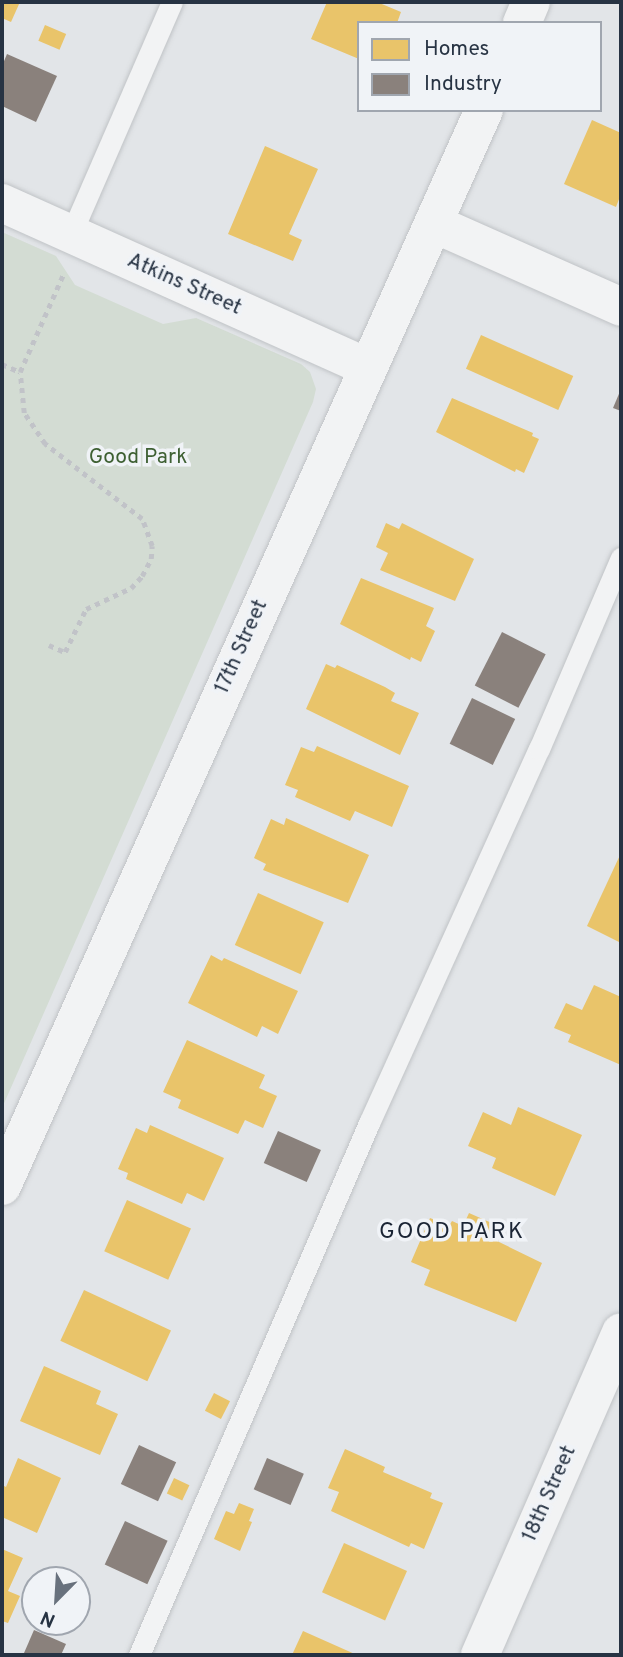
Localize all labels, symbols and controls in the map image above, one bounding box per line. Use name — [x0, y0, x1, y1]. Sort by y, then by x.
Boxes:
legend — [357, 21, 602, 112]
text: Homes — [424, 36, 489, 63]
text: Industry — [424, 71, 502, 98]
street label: Atkins Street — [123, 249, 245, 321]
park label: Good Park — [89, 445, 187, 471]
street label: 17th Street — [210, 596, 274, 698]
district label: GOOD PARK — [380, 1219, 524, 1247]
street label: 18th Street — [518, 1442, 582, 1546]
north arrow — [21, 1566, 91, 1636]
text: N — [37, 1605, 59, 1632]

